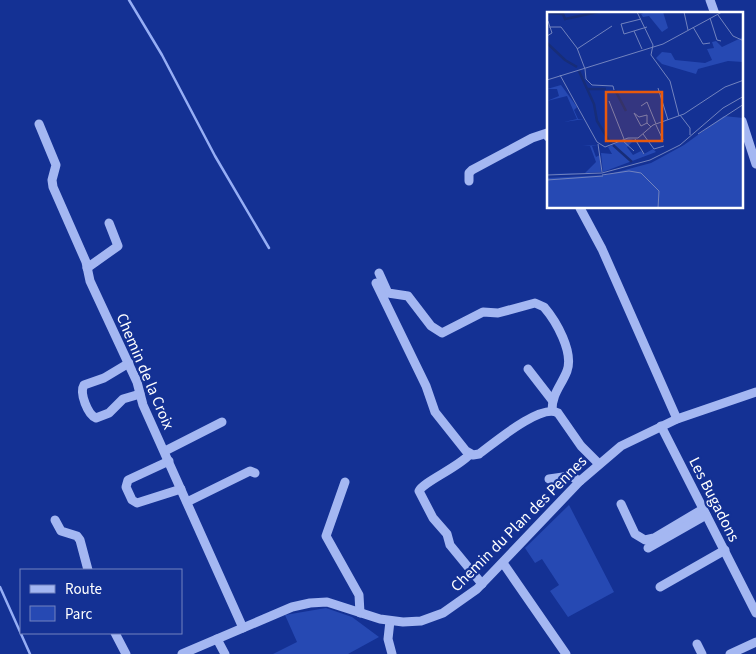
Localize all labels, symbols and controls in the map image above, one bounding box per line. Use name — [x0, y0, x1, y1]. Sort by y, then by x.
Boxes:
inset map — [547, 12, 744, 209]
street label: Chemin de la Croix — [111, 310, 180, 433]
street label: Chemin du Plan des Pennes — [446, 451, 592, 597]
street label: Les Bugadons — [683, 453, 745, 546]
legend — [20, 569, 182, 634]
text: Route — [65, 579, 102, 600]
text: Parc — [65, 604, 92, 625]

